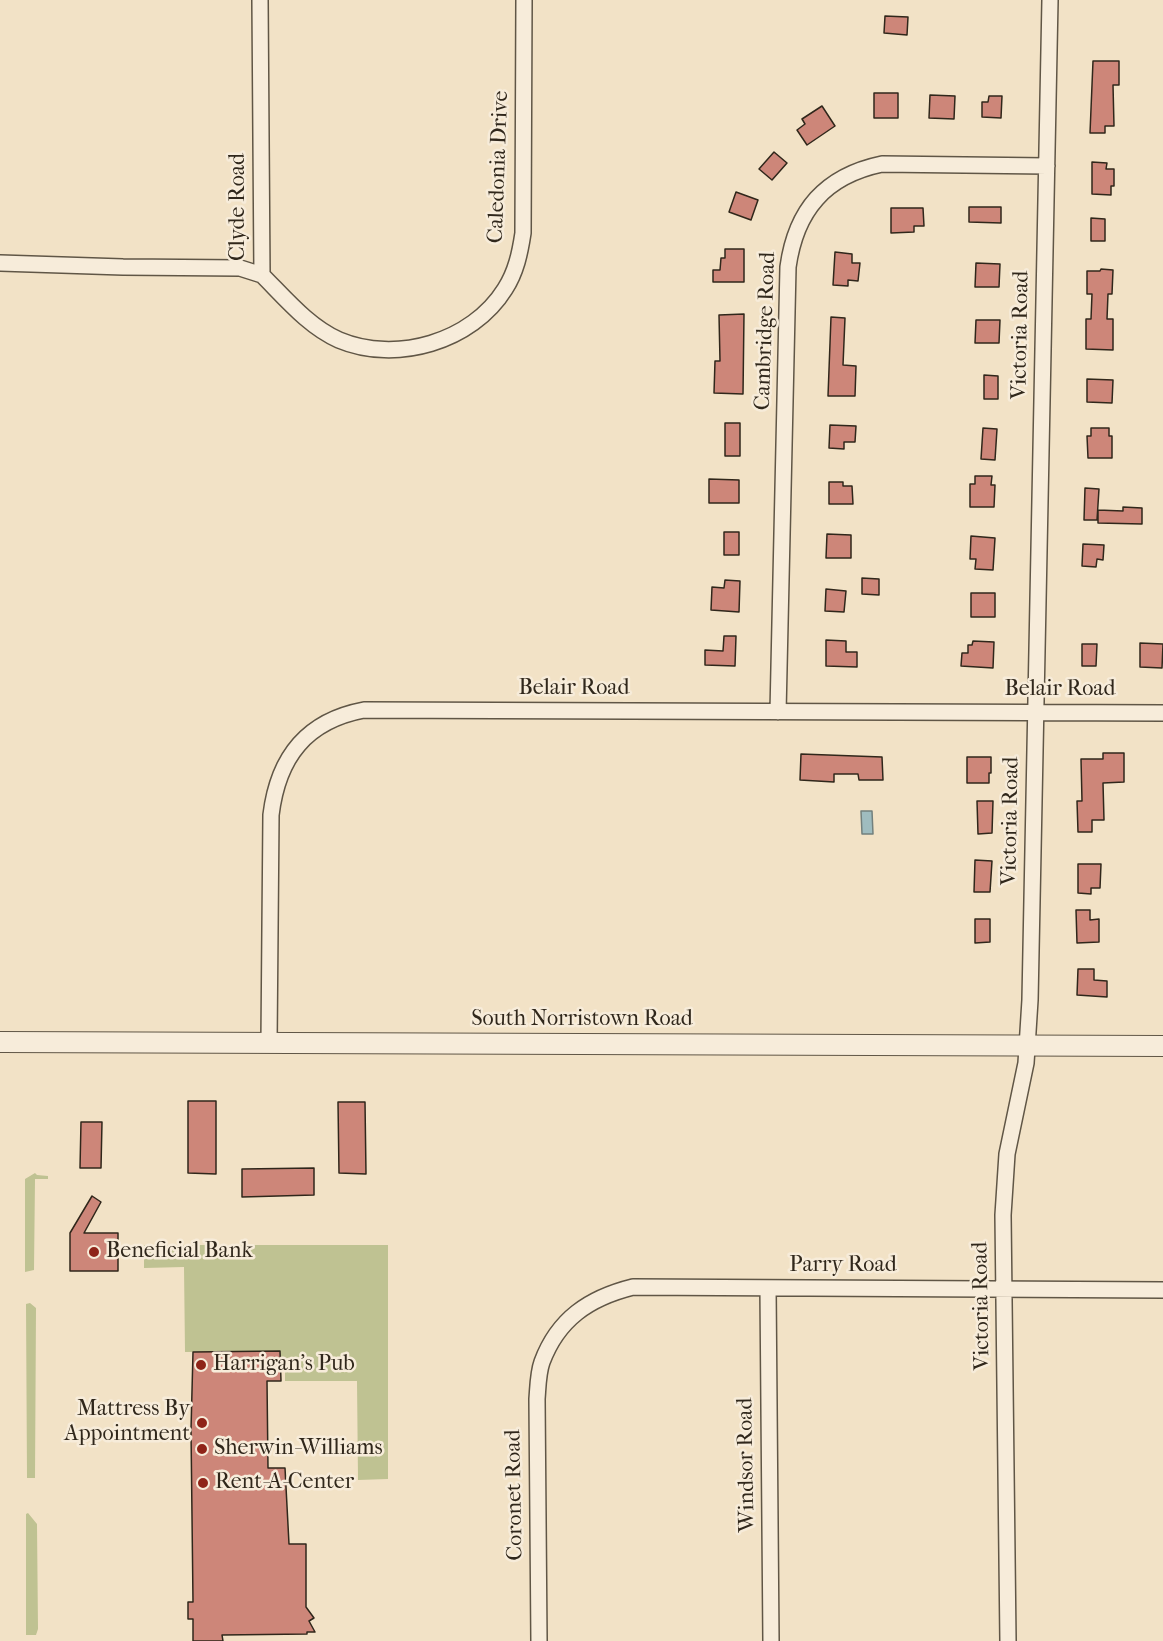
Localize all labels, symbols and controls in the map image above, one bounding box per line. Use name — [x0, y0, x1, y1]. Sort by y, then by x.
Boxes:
street label: Caledonia Drive — [483, 90, 515, 244]
street label: Clyde Road — [226, 153, 252, 261]
street label: Cambridge Road — [750, 251, 782, 411]
street label: Victoria Road — [1007, 270, 1035, 400]
street label: Belair Road — [519, 676, 629, 702]
street label: Belair Road — [1005, 677, 1115, 703]
street label: Victoria Road — [997, 756, 1025, 886]
street label: South Norristown Road — [471, 1007, 693, 1033]
place label: Beneficial Bank — [106, 1239, 253, 1265]
street label: Victoria Road — [968, 1241, 996, 1371]
marker: Beneficial Bank — [87, 1245, 101, 1259]
street label: Parry Road — [789, 1253, 897, 1279]
place label: Harrigan's Pub — [213, 1352, 355, 1378]
marker: Harrigan's Pub — [194, 1358, 208, 1372]
place label: Mattress By Appointment — [64, 1397, 190, 1448]
street label: Windsor Road — [733, 1397, 761, 1533]
marker: Mattress By Appointment — [195, 1416, 209, 1430]
street label: Coronet Road — [501, 1429, 529, 1561]
place label: Sherwin-Williams — [214, 1436, 383, 1462]
marker: Sherwin-Williams — [195, 1442, 209, 1456]
place label: Rent-A-Center — [215, 1470, 354, 1496]
marker: Rent-A-Center — [196, 1476, 210, 1490]

